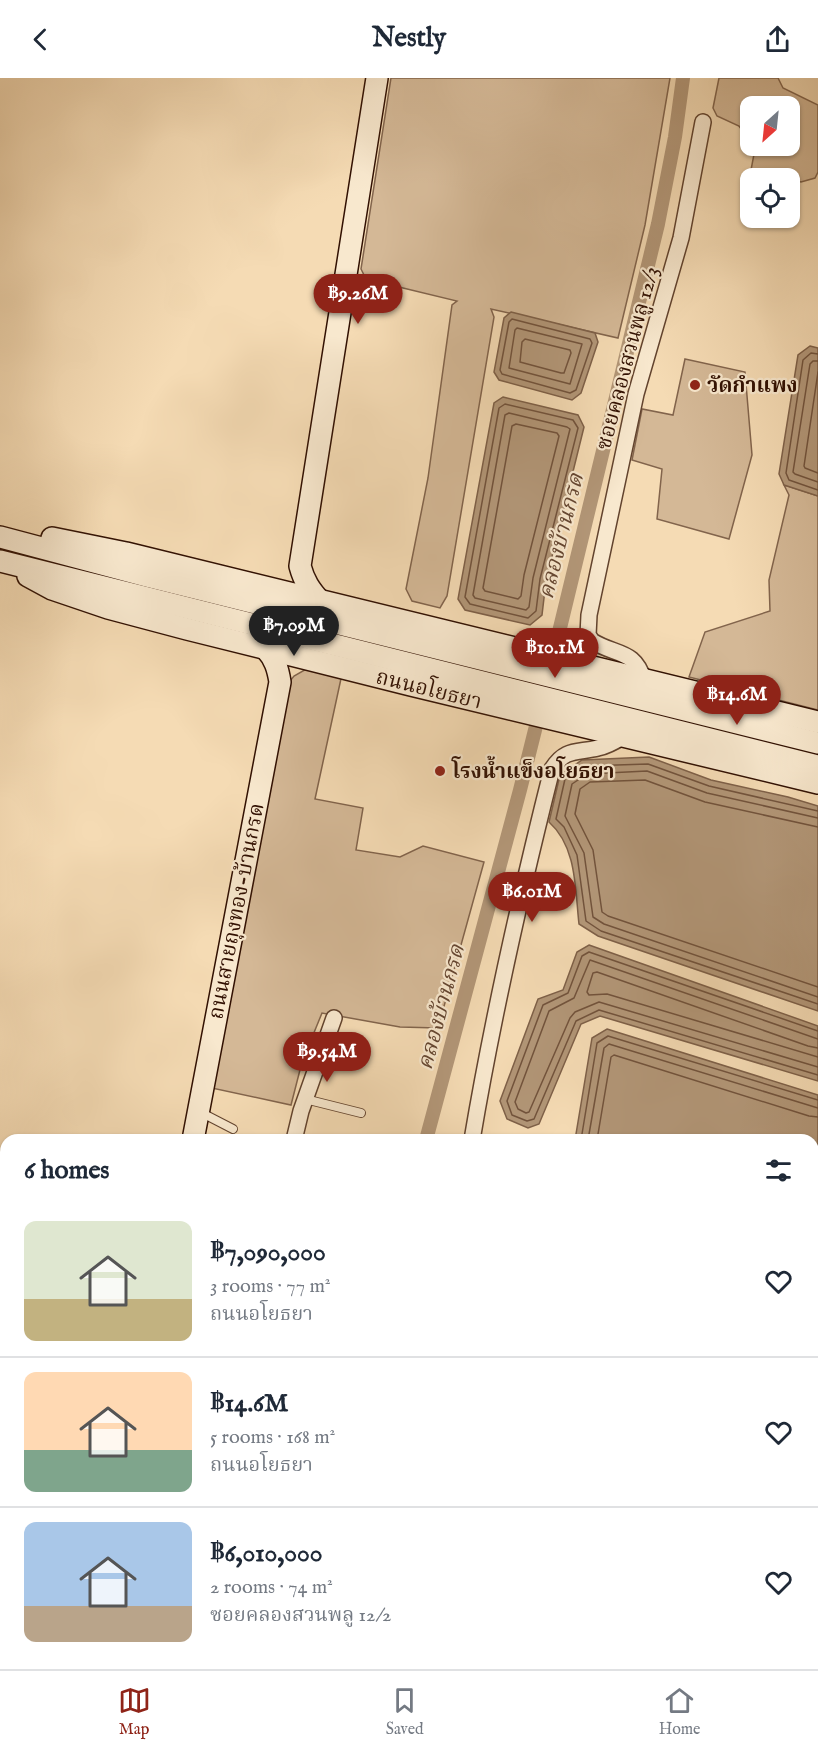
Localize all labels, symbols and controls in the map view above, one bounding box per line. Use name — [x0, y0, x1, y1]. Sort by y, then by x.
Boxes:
text: Nestly — [372, 22, 446, 56]
icon: back — [24, 23, 57, 56]
icon: share — [761, 23, 794, 56]
north arrow — [740, 96, 800, 156]
map controls — [740, 96, 800, 228]
button: locate — [740, 168, 800, 228]
street label: ซอยคลองสวนพลู 12/3 — [591, 264, 666, 453]
pin: ฿9.26M — [309, 274, 407, 325]
text: ฿9.26M — [328, 281, 388, 306]
place label: วัดกำแพง — [707, 373, 798, 400]
marker: วัดกำแพง — [688, 378, 702, 392]
water label: คลองบ้านกรด — [533, 470, 591, 602]
pin: ฿7.09M — [245, 606, 343, 657]
text: ฿7.09M — [263, 613, 325, 638]
pin: ฿10.1M — [506, 628, 604, 679]
text: ฿10.1M — [526, 635, 584, 660]
street label: ถนนอโยธยา — [373, 661, 485, 717]
pin: ฿14.6M — [688, 675, 786, 726]
text: ฿14.6M — [707, 682, 767, 707]
place label: โรงน้ำแข็งอโยธยา — [451, 755, 615, 786]
marker: โรงน้ำแข็งอโยธยา — [433, 764, 447, 778]
street label: ถนนสายถุงทอง-บ้านกรด — [203, 801, 272, 1022]
pin: ฿6.01M — [483, 872, 581, 923]
text: ฿6.01M — [502, 879, 562, 904]
water label: คลองบ้านกรด — [412, 941, 472, 1073]
pin: ฿9.54M — [278, 1032, 376, 1083]
text: ฿9.54M — [297, 1039, 357, 1064]
text: 6 homes — [24, 1154, 109, 1187]
icon: filters — [762, 1154, 795, 1187]
text: ฿7,090,000 — [210, 1236, 326, 1269]
icon: home — [72, 1245, 144, 1317]
icon: heart — [762, 1265, 795, 1298]
text: 3 rooms · 77 m² — [210, 1274, 330, 1299]
text: ถนนอโยธยา — [210, 1302, 313, 1327]
text: ฿14.6M — [210, 1387, 289, 1420]
icon: home — [72, 1396, 144, 1468]
icon: heart — [762, 1416, 795, 1449]
text: 5 rooms · 168 m² — [210, 1425, 335, 1450]
text: ถนนอโยธยา — [210, 1453, 313, 1478]
text: ฿6,010,000 — [210, 1537, 323, 1570]
icon: home — [72, 1546, 144, 1618]
icon: heart — [762, 1566, 795, 1599]
text: 2 rooms · 74 m² — [210, 1575, 333, 1600]
text: ซอยคลองสวนพลู 12/2 — [210, 1603, 392, 1628]
tab: Map — [118, 1684, 151, 1740]
tab: Saved — [386, 1684, 424, 1740]
tab: Home — [659, 1684, 700, 1740]

